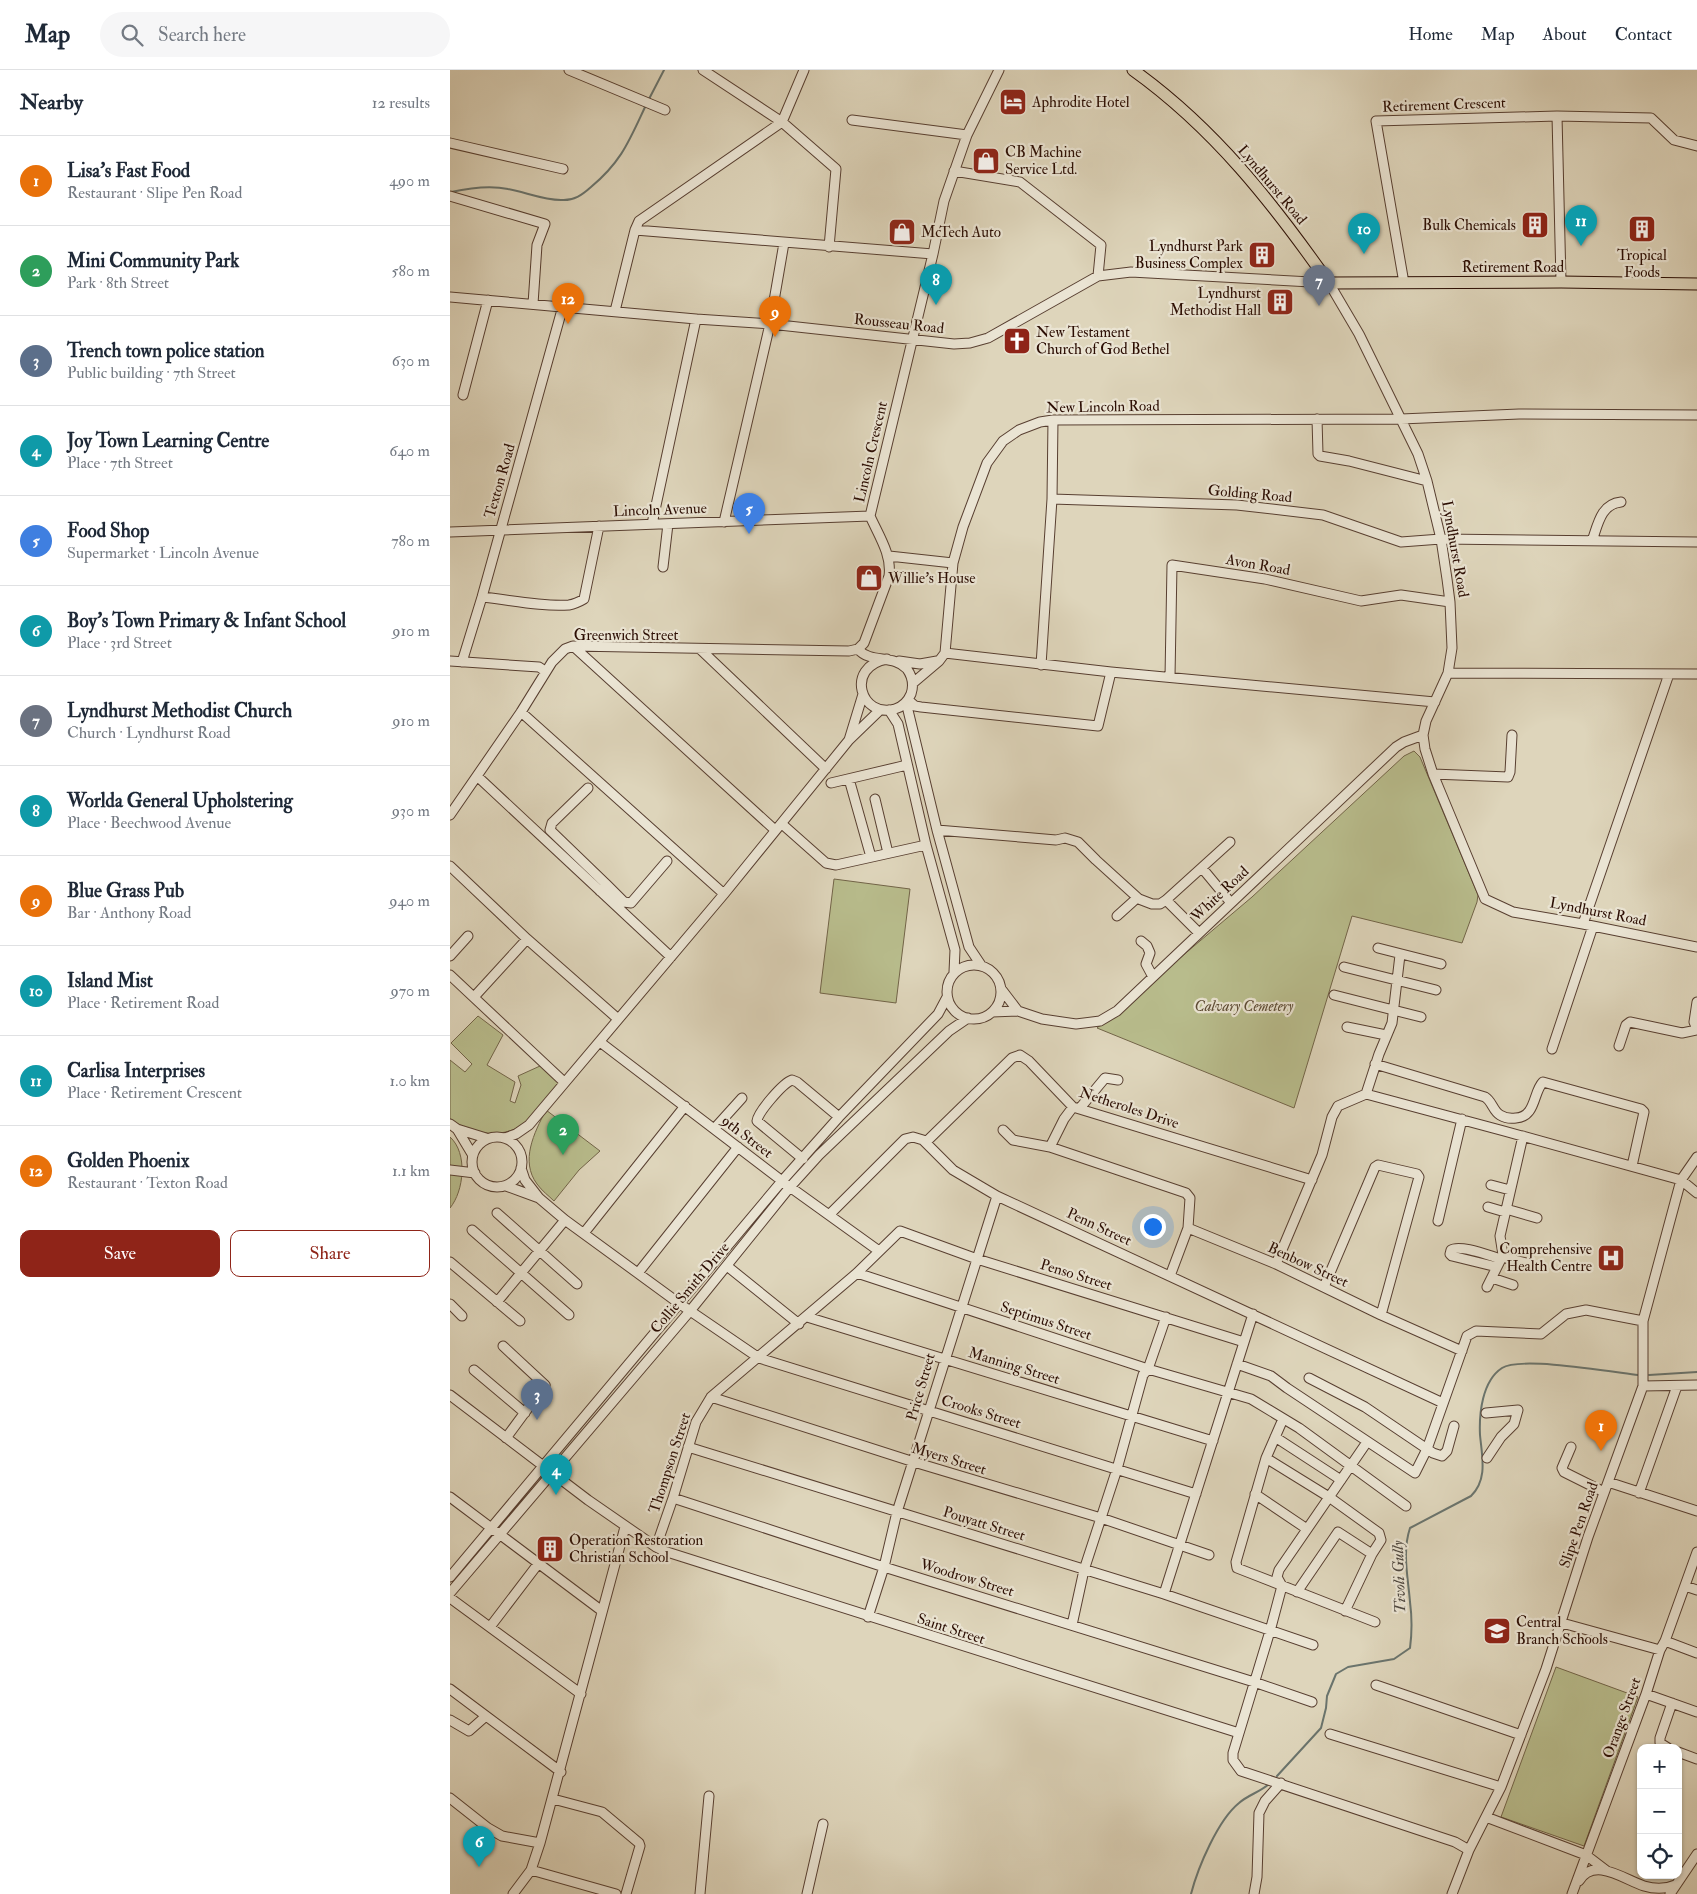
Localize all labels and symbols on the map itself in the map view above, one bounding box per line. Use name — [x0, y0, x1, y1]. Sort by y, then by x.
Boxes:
hotel icon: Aphrodite Hotel — [998, 87, 1028, 117]
place label: Aphrodite Hotel — [1031, 93, 1130, 113]
street label: Retirement Crescent — [1382, 93, 1506, 117]
street label: Lyndhurst Road — [1233, 141, 1311, 229]
place label: CB Machine Service Ltd. — [1005, 143, 1081, 179]
shop icon: CB Machine Service Ltd. — [971, 146, 1001, 176]
pin: 11 — [1565, 205, 1597, 246]
building icon: Bulk Chemicals — [1520, 210, 1550, 240]
pin: 10 — [1348, 213, 1380, 254]
building icon: Tropical Foods — [1627, 214, 1657, 244]
place label: Bulk Chemicals — [1422, 216, 1516, 235]
shop icon: McTech Auto — [887, 217, 917, 247]
place label: McTech Auto — [921, 223, 1001, 242]
place label: Lyndhurst Park Business Complex — [1135, 237, 1243, 274]
building icon: Lyndhurst Park Business Complex — [1247, 240, 1277, 270]
place label: Tropical Foods — [1617, 246, 1667, 282]
street label: Retirement Road — [1462, 258, 1565, 277]
pin: 8 — [920, 264, 952, 305]
pin: 7 — [1303, 265, 1335, 306]
pin: 12 — [552, 283, 584, 324]
place label: Lyndhurst Methodist Hall — [1170, 284, 1261, 320]
building icon: Lyndhurst Methodist Hall — [1265, 287, 1295, 317]
pin: 9 — [759, 296, 791, 337]
street label: Rousseau Road — [853, 310, 946, 338]
place label: New Testament Church of God Bethel — [1036, 323, 1170, 359]
church icon: New Testament Church of God Bethel — [1002, 326, 1032, 356]
street label: New Lincoln Road — [1046, 396, 1161, 417]
street label: Lincoln Crescent — [850, 400, 892, 504]
street label: Texton Road — [480, 441, 520, 520]
street label: Golding Road — [1207, 481, 1294, 507]
pin: 5 — [733, 493, 765, 534]
street label: Lincoln Avenue — [613, 499, 707, 521]
street label: Lyndhurst Road — [1437, 499, 1473, 600]
street label: Avon Road — [1223, 550, 1292, 580]
shop icon: Willie's House — [854, 563, 884, 593]
place label: Willie's House — [887, 569, 976, 588]
street label: Greenwich Street — [574, 626, 678, 645]
street label: White Road — [1186, 862, 1254, 926]
street label: Lyndhurst Road — [1548, 893, 1649, 931]
park label: Calvary Cemetery — [1195, 997, 1294, 1016]
street label: Netheroles Drive — [1077, 1083, 1181, 1133]
street label: 9th Street — [717, 1111, 777, 1163]
pin: 2 — [547, 1114, 579, 1155]
street label: Penn Street — [1064, 1204, 1135, 1250]
your location — [1140, 1214, 1166, 1240]
street label: Collie Smith Drive — [646, 1238, 734, 1338]
street label: Benbow Street — [1265, 1238, 1351, 1292]
place label: Comprehensive Health Centre — [1499, 1240, 1592, 1276]
hospital icon: Comprehensive Health Centre — [1596, 1243, 1626, 1273]
street label: Penso Street — [1038, 1255, 1114, 1295]
street label: Septimus Street — [998, 1297, 1094, 1346]
street label: Manning Street — [966, 1343, 1062, 1389]
street label: Price Street — [902, 1351, 940, 1423]
pin: 3 — [521, 1379, 553, 1420]
street label: Crooks Street — [939, 1391, 1023, 1433]
street label: Thompson Street — [645, 1410, 696, 1516]
pin: 1 — [1585, 1410, 1617, 1451]
street label: Myers Street — [909, 1439, 989, 1479]
pin: 4 — [540, 1454, 572, 1495]
street label: Slipe Pen Road — [1555, 1479, 1604, 1571]
street label: Pouyatt Street — [941, 1502, 1028, 1546]
place label: Operation Restoration Christian School — [569, 1531, 704, 1567]
building icon: Operation Restoration Christian School — [535, 1534, 565, 1564]
water label: Tivoli Gully — [1388, 1540, 1410, 1614]
street label: Woodrow Street — [917, 1554, 1016, 1601]
street label: Saint Street — [915, 1609, 988, 1649]
place label: Central Branch Schools — [1516, 1613, 1608, 1649]
school or university icon: Central Branch Schools — [1482, 1616, 1512, 1646]
street label: Orange Street — [1599, 1675, 1645, 1761]
pin: 6 — [463, 1826, 495, 1867]

